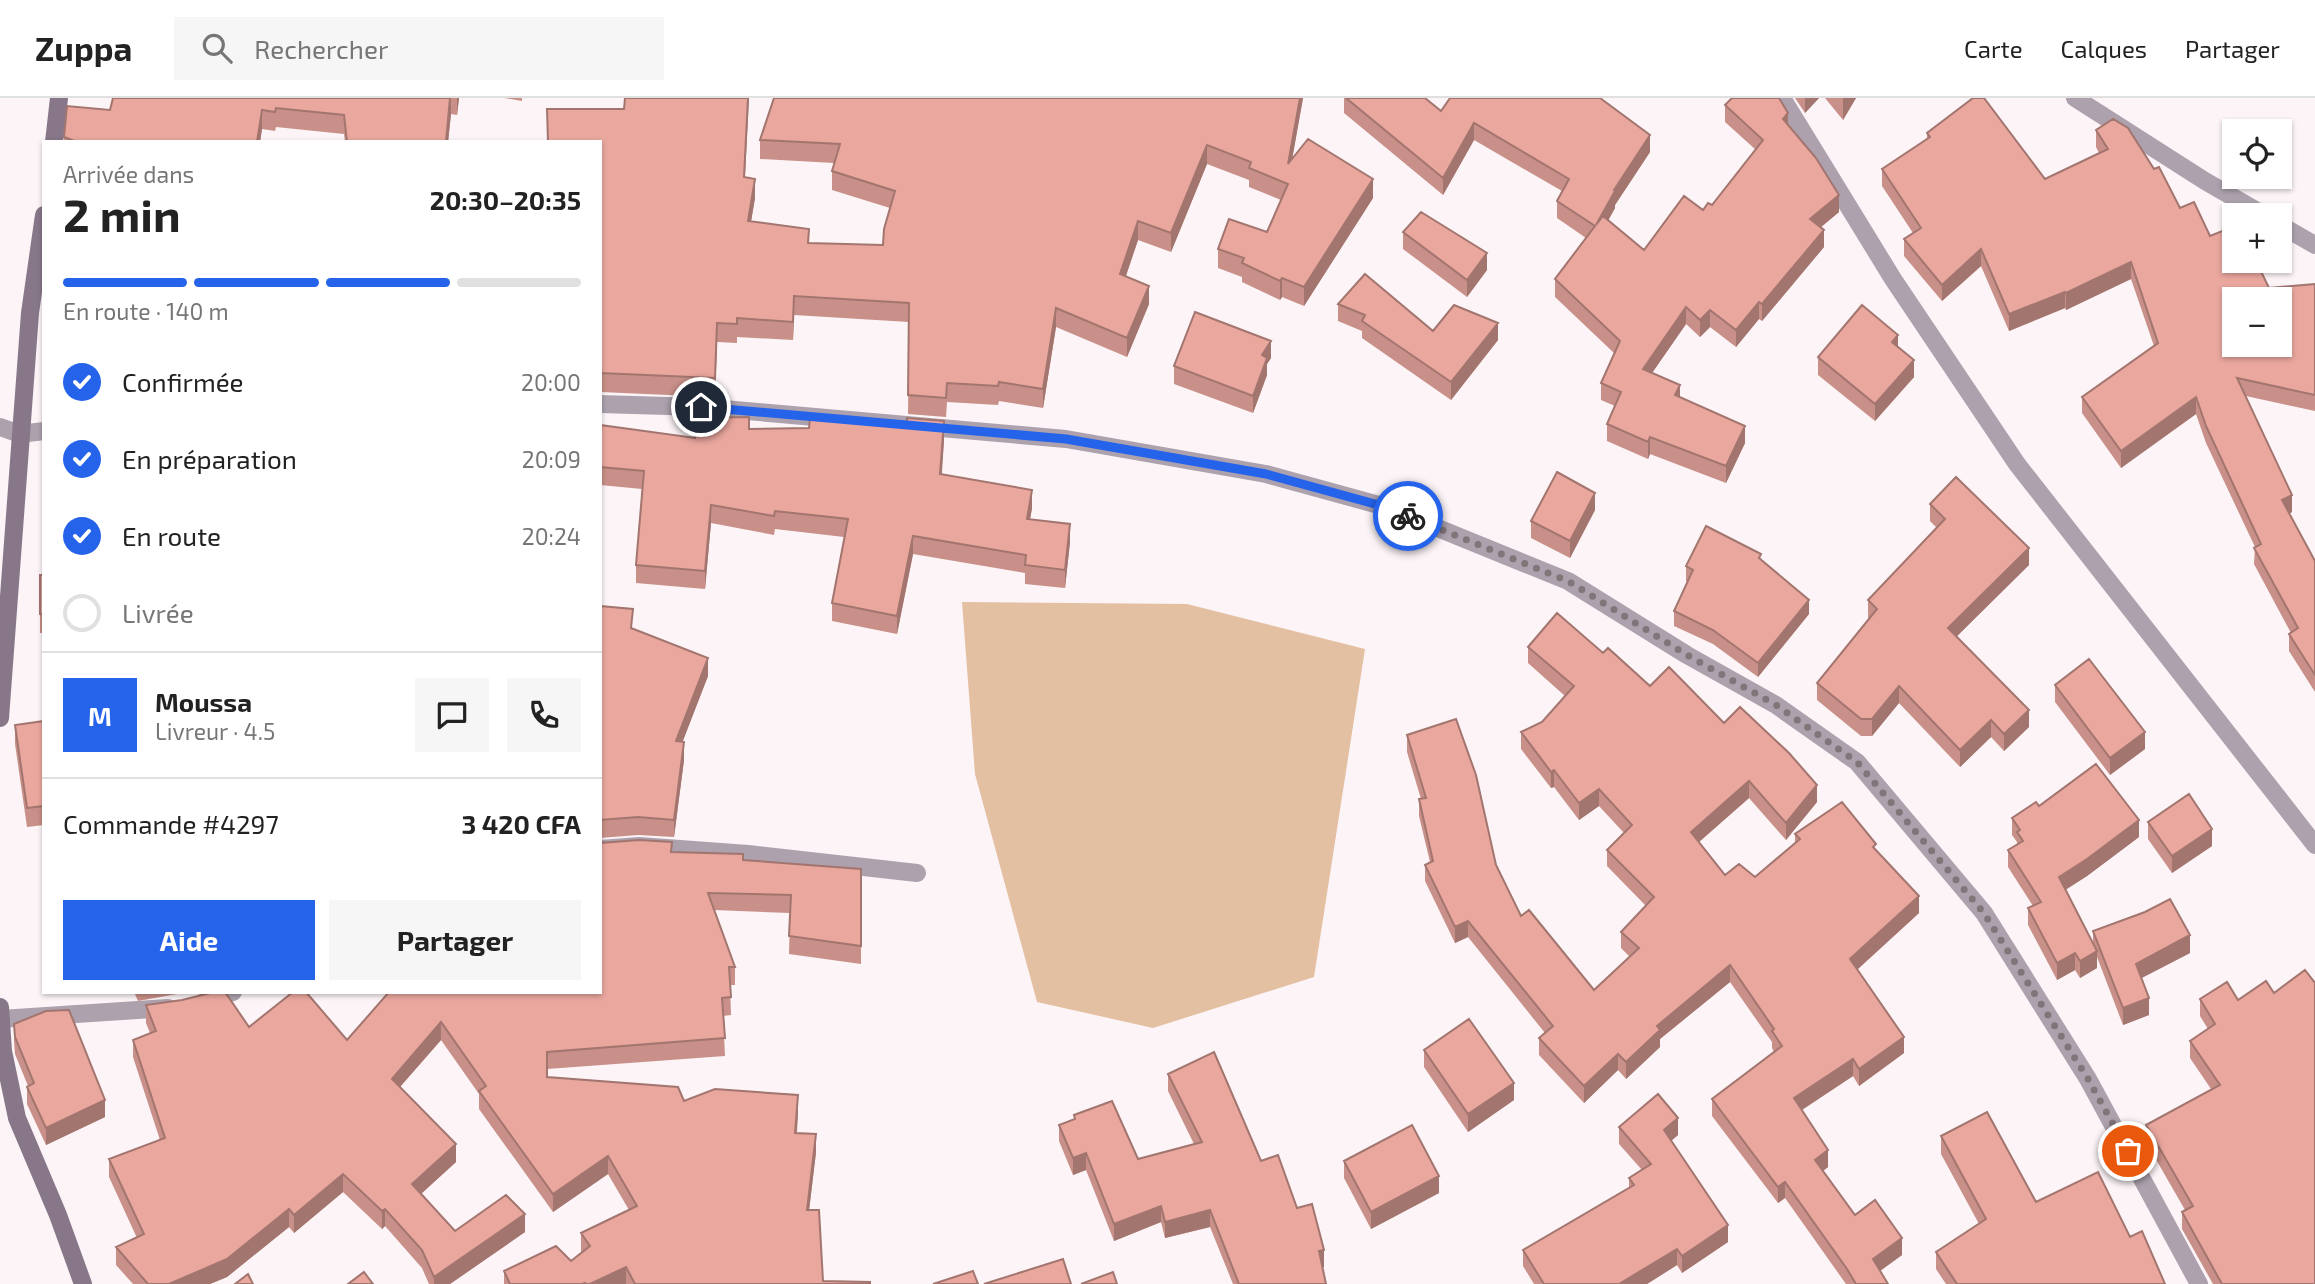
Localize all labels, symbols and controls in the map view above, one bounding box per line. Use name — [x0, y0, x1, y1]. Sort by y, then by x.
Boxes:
search box — [174, 17, 664, 80]
text: Zuppa — [35, 28, 132, 68]
icon: search — [198, 29, 236, 67]
text: Rechercher — [254, 33, 388, 64]
text: Carte — [1964, 34, 2023, 63]
text: Calques — [2061, 34, 2147, 63]
text: Partager — [2185, 34, 2280, 63]
map controls — [2222, 119, 2292, 357]
button: locate — [2222, 119, 2292, 189]
text: Arrivée dans — [63, 160, 194, 188]
text: 20:30–20:35 — [430, 184, 581, 215]
text: 2 min — [63, 186, 181, 241]
button: + — [2222, 203, 2292, 273]
button: − — [2222, 287, 2292, 357]
text: En route · 140 m — [63, 297, 229, 325]
icon: check — [63, 363, 101, 401]
text: Confirmée — [122, 366, 244, 397]
text: 20:00 — [521, 368, 581, 396]
pin — [671, 377, 731, 437]
icon: home — [682, 388, 720, 426]
icon: check — [63, 440, 101, 478]
text: En préparation — [122, 443, 297, 474]
text: 20:09 — [522, 445, 581, 473]
courier — [1373, 481, 1443, 551]
icon: bike — [1389, 497, 1427, 535]
icon: check — [63, 517, 101, 555]
text: En route — [122, 520, 221, 551]
text: 20:24 — [522, 522, 581, 550]
text: Livrée — [122, 597, 194, 628]
button: chat — [415, 678, 489, 752]
button: phone — [507, 678, 581, 752]
text: Moussa — [155, 686, 252, 717]
text: M — [88, 700, 112, 731]
text: Livreur · 4.5 — [155, 717, 275, 745]
text: Commande #4297 — [63, 808, 279, 839]
text: 3 420 CFA — [461, 808, 581, 839]
button: Aide — [63, 900, 315, 980]
button: Partager — [329, 900, 581, 980]
pin — [2098, 1121, 2158, 1181]
icon: bag — [2109, 1132, 2147, 1170]

